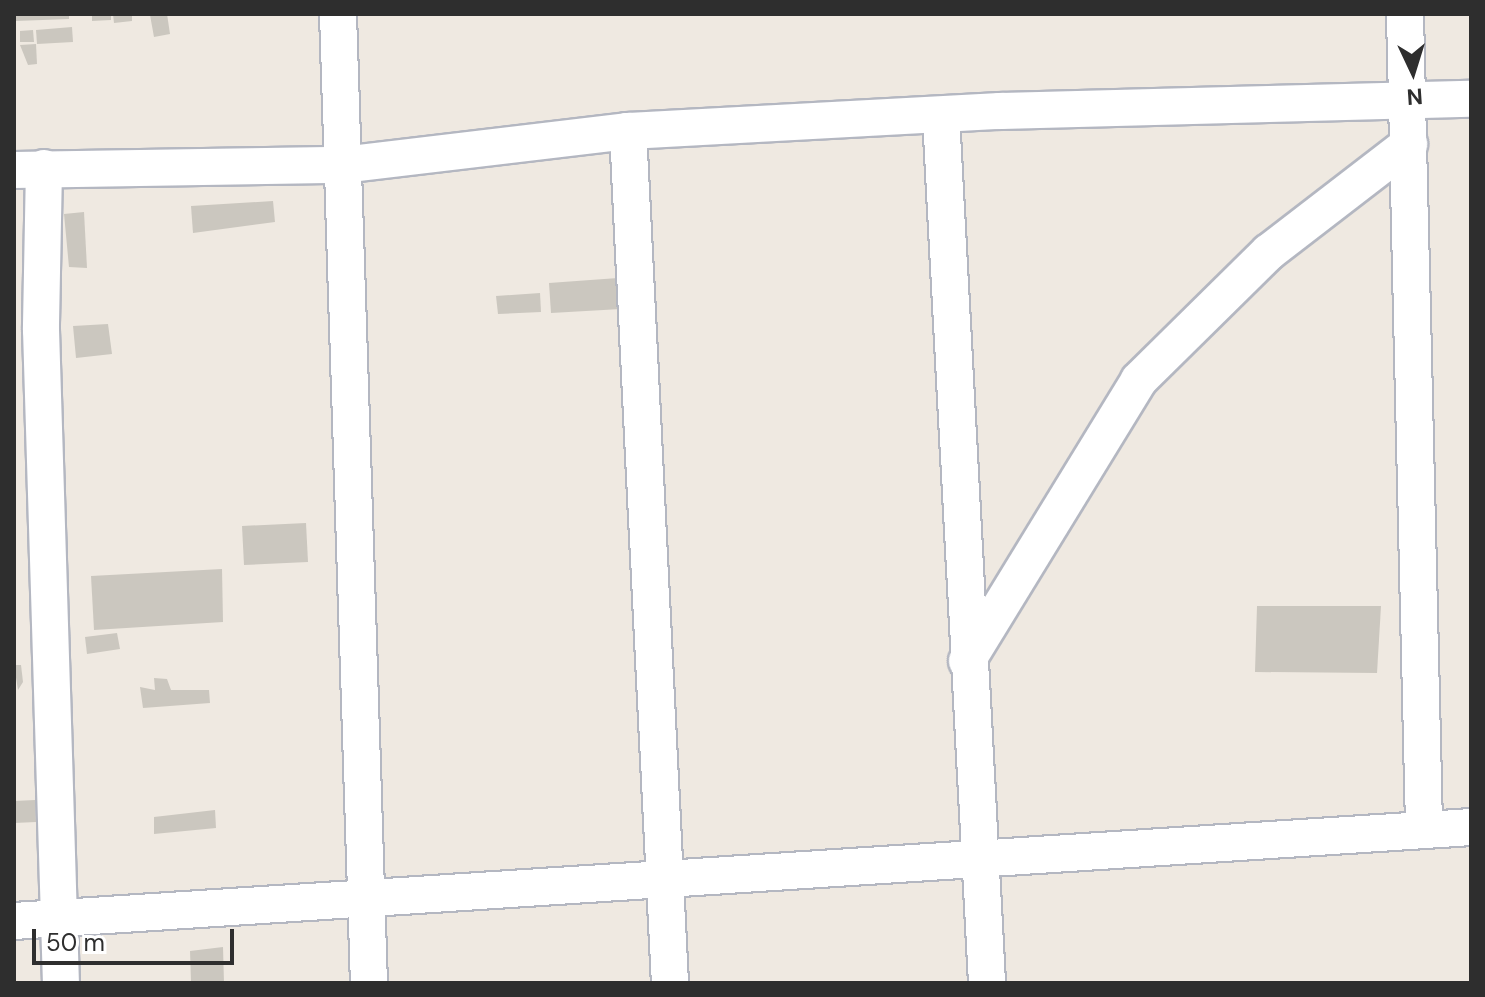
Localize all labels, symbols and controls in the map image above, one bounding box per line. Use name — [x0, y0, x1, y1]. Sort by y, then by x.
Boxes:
north arrow — [1373, 32, 1453, 112]
text: N — [1406, 81, 1424, 111]
scale bar — [36, 913, 238, 963]
text: 50 m — [46, 927, 105, 958]

